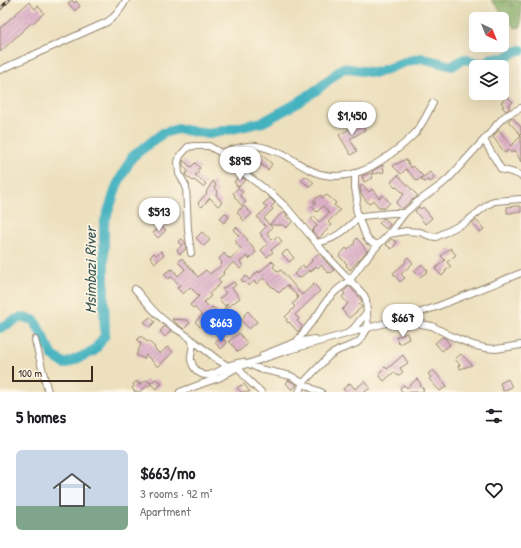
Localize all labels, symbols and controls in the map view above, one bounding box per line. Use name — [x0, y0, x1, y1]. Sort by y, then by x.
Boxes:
north arrow — [469, 12, 509, 52]
map controls — [469, 12, 509, 100]
button: layers — [469, 60, 509, 100]
pin: $1,450 — [319, 102, 385, 136]
text: $1,450 — [337, 106, 367, 124]
pin: $895 — [216, 147, 264, 181]
text: $895 — [229, 151, 251, 169]
pin: $513 — [135, 198, 183, 232]
text: $513 — [148, 202, 170, 220]
water label: Msimbazi River — [79, 225, 101, 313]
pin: $667 — [379, 304, 427, 338]
text: $667 — [391, 308, 415, 326]
pin: $663 — [197, 309, 245, 343]
text: $663 — [210, 313, 232, 331]
scale bar — [12, 364, 93, 383]
text: 100 m — [18, 366, 42, 380]
text: 5 homes — [16, 405, 66, 428]
icon: filters — [483, 405, 505, 427]
text: $663/mo — [140, 461, 195, 484]
icon: home — [48, 466, 96, 514]
icon: heart — [483, 479, 505, 501]
text: 3 rooms · 92 m² — [140, 484, 212, 502]
text: Apartment — [140, 502, 191, 520]

